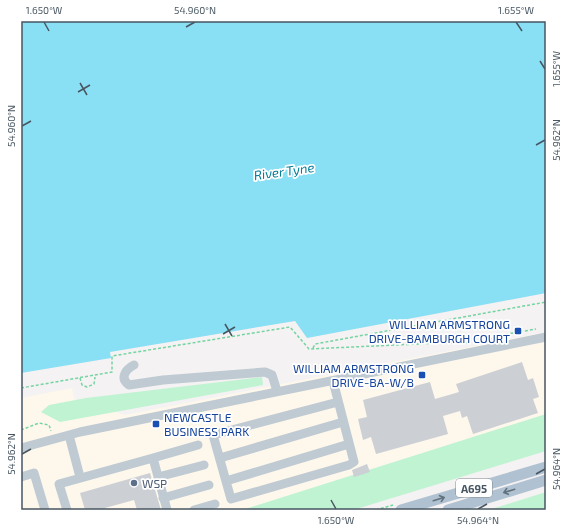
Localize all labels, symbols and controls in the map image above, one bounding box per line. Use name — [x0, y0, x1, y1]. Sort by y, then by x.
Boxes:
text: 1.650°W — [26, 4, 63, 16]
text: 54.960°N — [174, 4, 216, 16]
text: 1.655°W — [498, 4, 534, 16]
text: 1.655°W — [550, 51, 562, 87]
text: 54.960°N — [5, 105, 17, 147]
text: 54.962°N — [550, 119, 562, 161]
water label: River Tyne — [253, 159, 315, 183]
place label: WILLIAM ARMSTRONG DRIVE-BAMBURGH COURT — [369, 317, 510, 345]
marker: WILLIAM ARMSTRONG DRIVE-BAMBURGH COURT — [513, 326, 523, 336]
place label: WILLIAM ARMSTRONG DRIVE-BA-W/B — [293, 361, 414, 389]
marker: WILLIAM ARMSTRONG DRIVE-BA-W/B — [417, 370, 427, 380]
place label: NEWCASTLE BUSINESS PARK — [164, 410, 249, 438]
marker: NEWCASTLE BUSINESS PARK — [151, 419, 161, 429]
text: 54.962°N — [5, 433, 17, 475]
text: 54.964°N — [550, 448, 562, 490]
place label: WSP — [142, 476, 167, 490]
marker: WSP — [129, 478, 139, 488]
road number: A695 — [456, 479, 492, 497]
one-way arrow — [502, 488, 515, 495]
one-way arrow — [432, 495, 445, 502]
text: 1.650°W — [318, 514, 355, 526]
text: 54.964°N — [457, 514, 499, 526]

